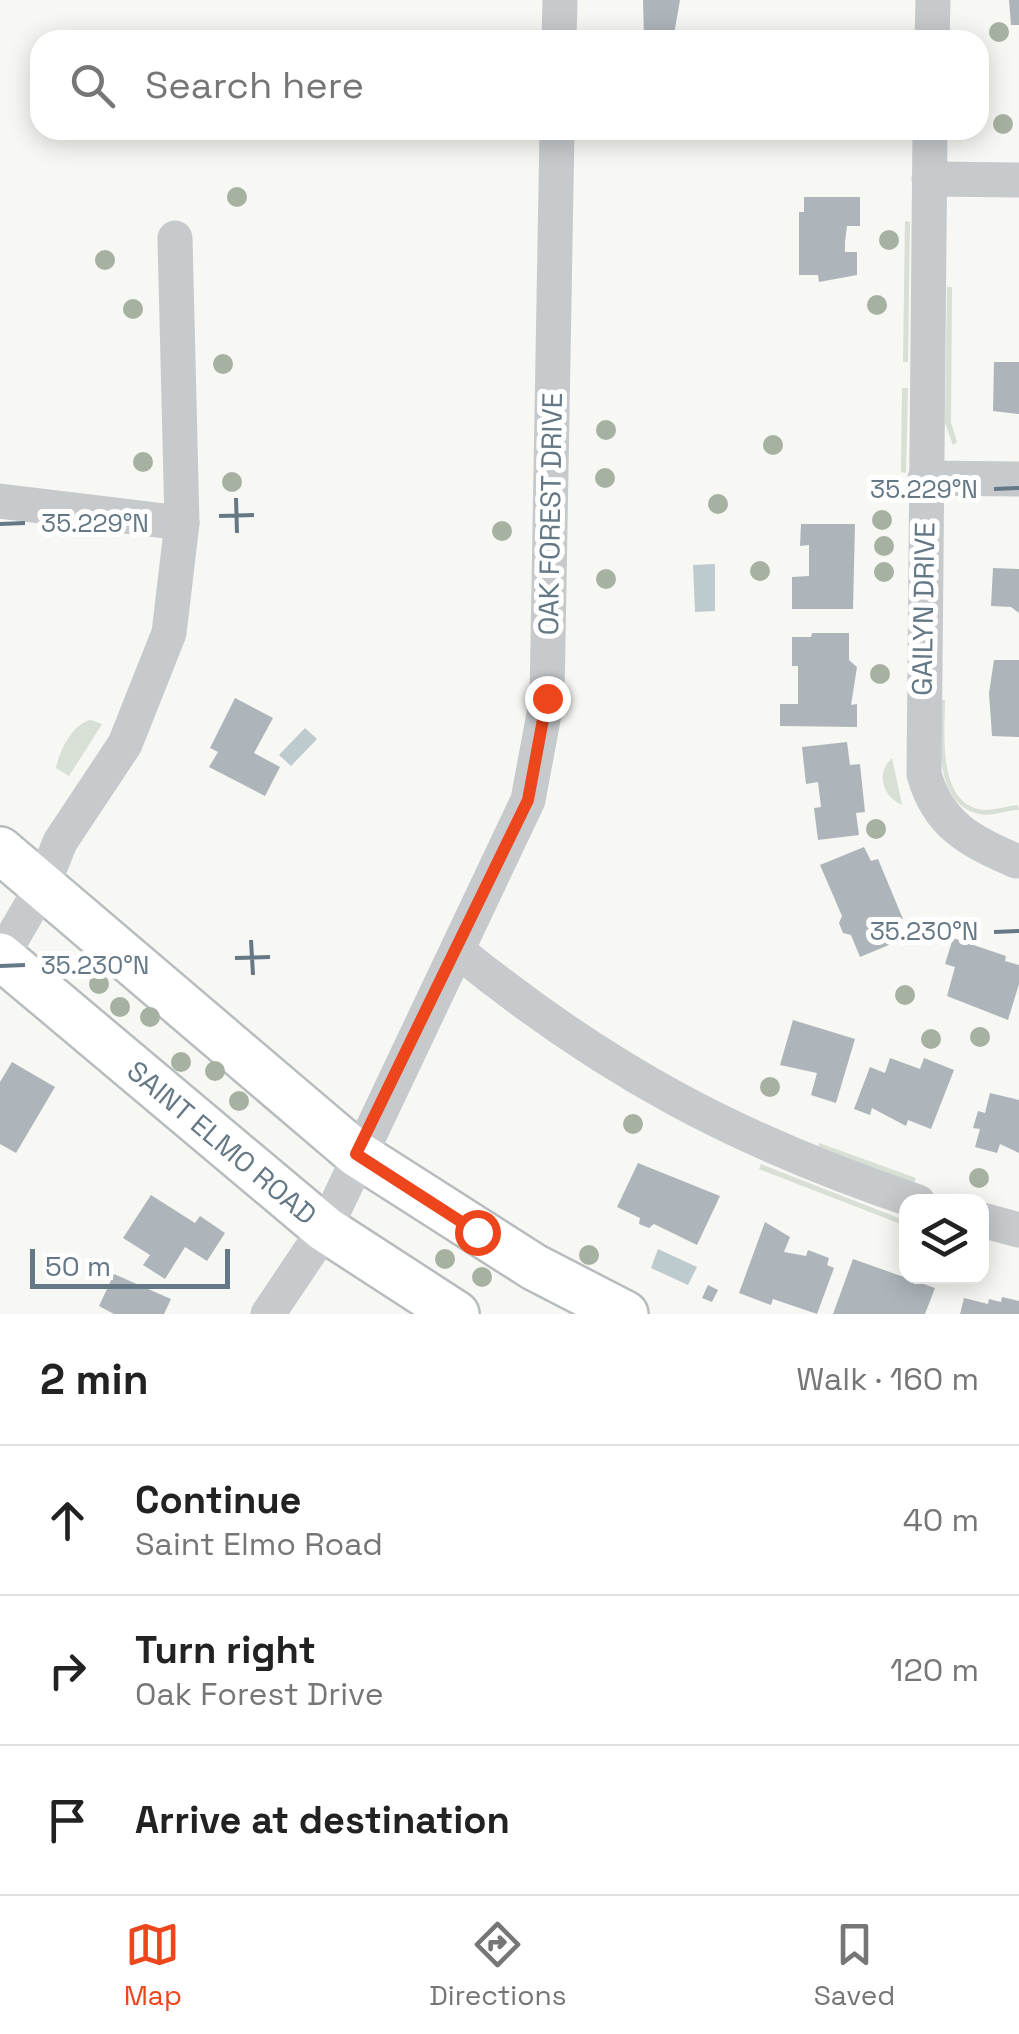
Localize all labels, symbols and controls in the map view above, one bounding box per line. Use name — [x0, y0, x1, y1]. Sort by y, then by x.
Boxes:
search box — [30, 30, 989, 140]
icon: search — [65, 58, 120, 113]
text: Search here — [145, 61, 364, 109]
street label: OAK FOREST DRIVE — [530, 392, 570, 636]
text: 35.229°N — [870, 473, 978, 505]
text: 35.229°N — [41, 507, 149, 539]
street label: GAILYN DRIVE — [903, 522, 943, 696]
route end — [525, 676, 571, 722]
text: 35.230°N — [870, 915, 978, 947]
text: 35.230°N — [41, 949, 149, 981]
street label: SAINT ELMO ROAD — [120, 1053, 324, 1232]
map controls — [899, 1194, 989, 1284]
button: layers — [899, 1194, 989, 1284]
route start — [455, 1210, 501, 1256]
scale bar — [30, 1244, 230, 1288]
text: 50 m — [45, 1248, 111, 1284]
text: 2 min — [40, 1353, 149, 1406]
text: Walk · 160 m — [796, 1359, 979, 1399]
text: Continue — [135, 1476, 301, 1524]
icon: ahead — [40, 1493, 95, 1548]
text: 40 m — [903, 1500, 979, 1540]
text: Saint Elmo Road — [135, 1524, 383, 1564]
text: Turn right — [135, 1626, 316, 1674]
icon: right — [40, 1643, 95, 1698]
text: 120 m — [890, 1650, 979, 1690]
text: Oak Forest Drive — [135, 1674, 384, 1714]
icon: arrive — [40, 1793, 95, 1848]
text: Arrive at destination — [135, 1796, 510, 1844]
tab: Map — [124, 1917, 182, 2013]
tab: Directions — [429, 1917, 566, 2013]
tab: Saved — [814, 1917, 895, 2013]

